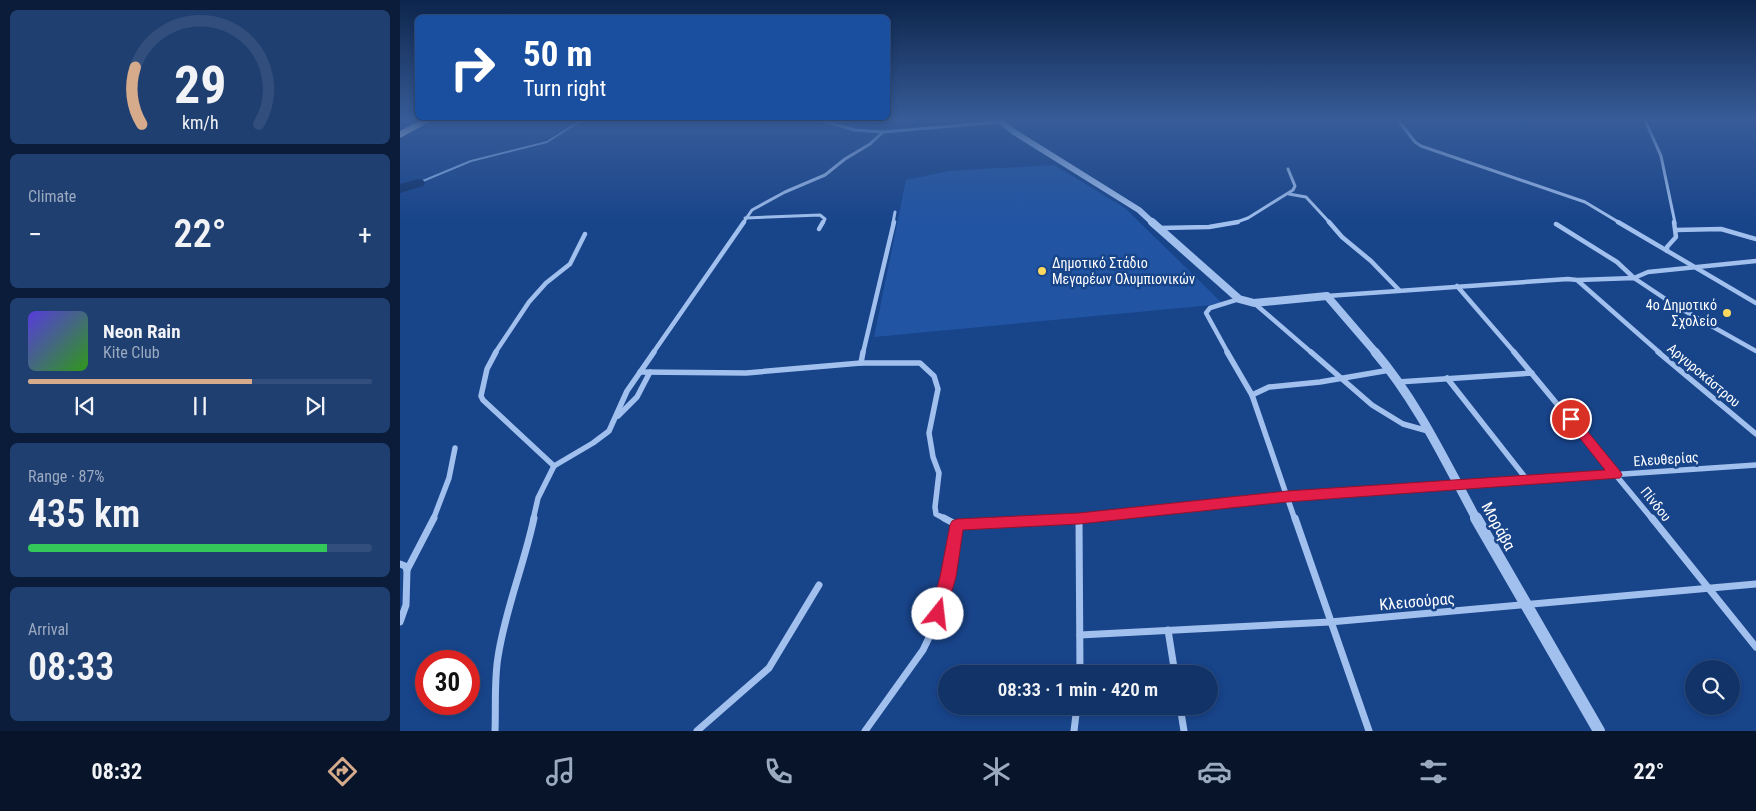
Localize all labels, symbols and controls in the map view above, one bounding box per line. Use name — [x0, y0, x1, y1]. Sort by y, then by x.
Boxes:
text: 50 m — [523, 34, 592, 75]
icon: right — [440, 35, 505, 100]
text: 29 — [174, 55, 226, 116]
text: Turn right — [523, 76, 606, 101]
text: km/h — [182, 112, 218, 133]
text: Climate — [28, 187, 76, 206]
text: 22° — [174, 212, 226, 256]
text: − — [28, 218, 42, 251]
text: + — [358, 218, 372, 251]
place label: Δημοτικό Στάδιο Μεγαρέων Ολυμπιονικών — [1052, 255, 1195, 287]
marker: Δημοτικό Στάδιο Μεγαρέων Ολυμπιονικών — [1036, 265, 1048, 277]
place label: 4ο Δημοτικό Σχολείο — [1646, 297, 1717, 329]
marker: 4ο Δημοτικό Σχολείο — [1721, 307, 1733, 319]
text: Neon Rain — [103, 320, 181, 343]
street label: Αργυροκάστρου — [1664, 340, 1744, 410]
text: Kite Club — [103, 343, 160, 362]
icon: previous — [71, 392, 99, 420]
icon: pause — [186, 392, 214, 420]
icon: next — [301, 392, 329, 420]
pin — [1550, 398, 1592, 440]
icon: arrive — [1557, 405, 1585, 433]
street label: Ελευθερίας — [1633, 449, 1699, 469]
text: Range · 87% — [28, 467, 104, 486]
street label: Πίνδου — [1637, 484, 1675, 525]
text: 435 km — [28, 492, 140, 536]
street label: Μοράβα — [1478, 499, 1520, 554]
position arrow — [911, 587, 963, 639]
street label: Κλεισούρας — [1378, 589, 1456, 614]
text: Arrival — [28, 620, 69, 639]
text: 08:33 — [28, 645, 114, 689]
speed limit sign: 30 — [415, 650, 480, 715]
map controls — [1685, 660, 1740, 715]
button: search — [1685, 660, 1740, 715]
text: 08:33 · 1 min · 420 m — [998, 678, 1158, 701]
icon: directions — [325, 754, 360, 789]
icon: music — [543, 754, 578, 789]
icon: phone — [761, 754, 796, 789]
icon: climate — [979, 754, 1014, 789]
icon: car — [1197, 754, 1232, 789]
icon: filters — [1416, 754, 1451, 789]
text: 08:32 — [92, 759, 142, 784]
text: 22° — [1634, 759, 1664, 784]

